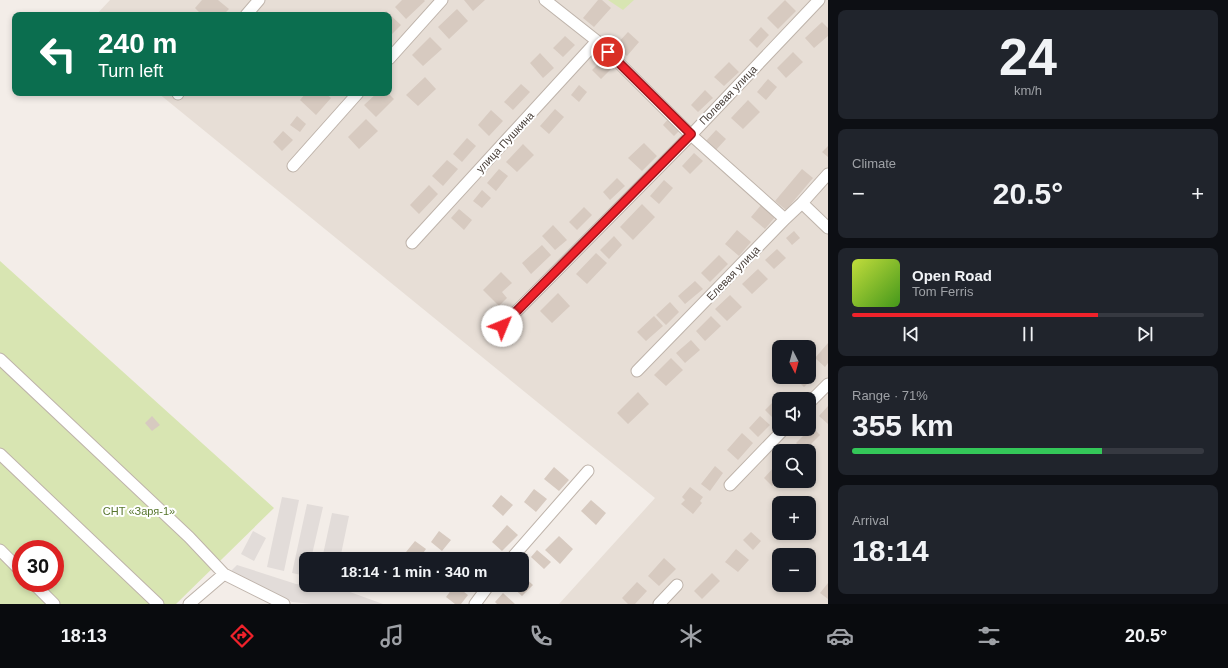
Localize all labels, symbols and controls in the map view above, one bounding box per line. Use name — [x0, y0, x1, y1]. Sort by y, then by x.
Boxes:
icon: left — [32, 28, 84, 80]
text: 240 m — [98, 28, 177, 59]
text: 24 — [999, 28, 1057, 86]
pin — [591, 35, 625, 69]
icon: arrive — [597, 41, 619, 63]
text: Turn left — [98, 61, 163, 81]
street label: Полевая улица — [697, 62, 760, 127]
text: km/h — [1014, 83, 1042, 98]
street label: улица Пушкина — [474, 108, 537, 175]
text: Climate — [852, 156, 896, 171]
text: 20.5° — [993, 177, 1063, 210]
text: − — [852, 181, 865, 206]
text: + — [1191, 181, 1204, 206]
street label: Елевая улица — [704, 243, 763, 303]
text: Open Road — [912, 267, 992, 284]
text: Tom Ferris — [912, 284, 973, 299]
position arrow — [481, 305, 523, 347]
icon: previous — [900, 323, 922, 345]
icon: pause — [1017, 323, 1039, 345]
icon: next — [1134, 323, 1156, 345]
north arrow — [772, 340, 816, 384]
map controls — [772, 340, 816, 592]
text: Range · 71% — [852, 388, 928, 403]
button: sound — [772, 392, 816, 436]
text: 355 km — [852, 409, 954, 442]
button: search — [772, 444, 816, 488]
button: + — [772, 496, 816, 540]
park label: СНТ «Заря-1» — [103, 505, 175, 517]
text: Arrival — [852, 513, 889, 528]
text: 18:14 — [852, 534, 929, 567]
speed limit sign: 30 — [12, 540, 64, 592]
button: − — [772, 548, 816, 592]
text: 18:14 · 1 min · 340 m — [341, 563, 487, 580]
icon: directions — [228, 622, 256, 650]
icon: music — [378, 622, 406, 650]
icon: phone — [527, 622, 555, 650]
icon: climate — [677, 622, 705, 650]
icon: car — [826, 622, 854, 650]
icon: filters — [975, 622, 1003, 650]
text: 18:13 — [61, 626, 107, 646]
text: 20.5° — [1125, 626, 1167, 646]

